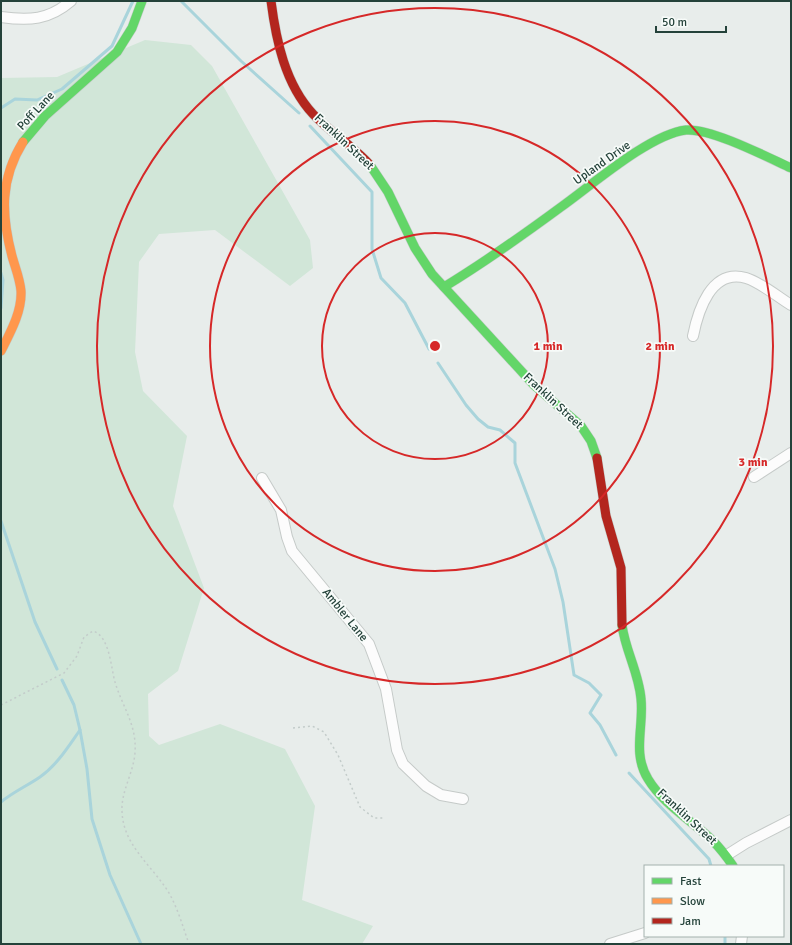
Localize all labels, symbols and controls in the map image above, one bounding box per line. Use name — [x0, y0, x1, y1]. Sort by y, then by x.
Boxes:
scale bar — [656, 8, 726, 34]
text: 50 m — [662, 15, 687, 30]
street label: Poff Lane — [14, 88, 58, 134]
street label: Franklin Street — [311, 111, 377, 173]
street label: Upland Drive — [570, 138, 634, 188]
centre of rings — [428, 339, 442, 353]
text: 1 min — [534, 339, 563, 354]
text: 2 min — [646, 339, 675, 354]
street label: Franklin Street — [520, 370, 586, 432]
text: 3 min — [739, 455, 768, 470]
street label: Ambler Lane — [319, 585, 371, 645]
street label: Franklin Street — [654, 786, 720, 848]
legend — [644, 865, 784, 937]
text: Fast — [680, 874, 701, 889]
text: Slow — [680, 894, 705, 909]
text: Jam — [680, 914, 701, 929]

